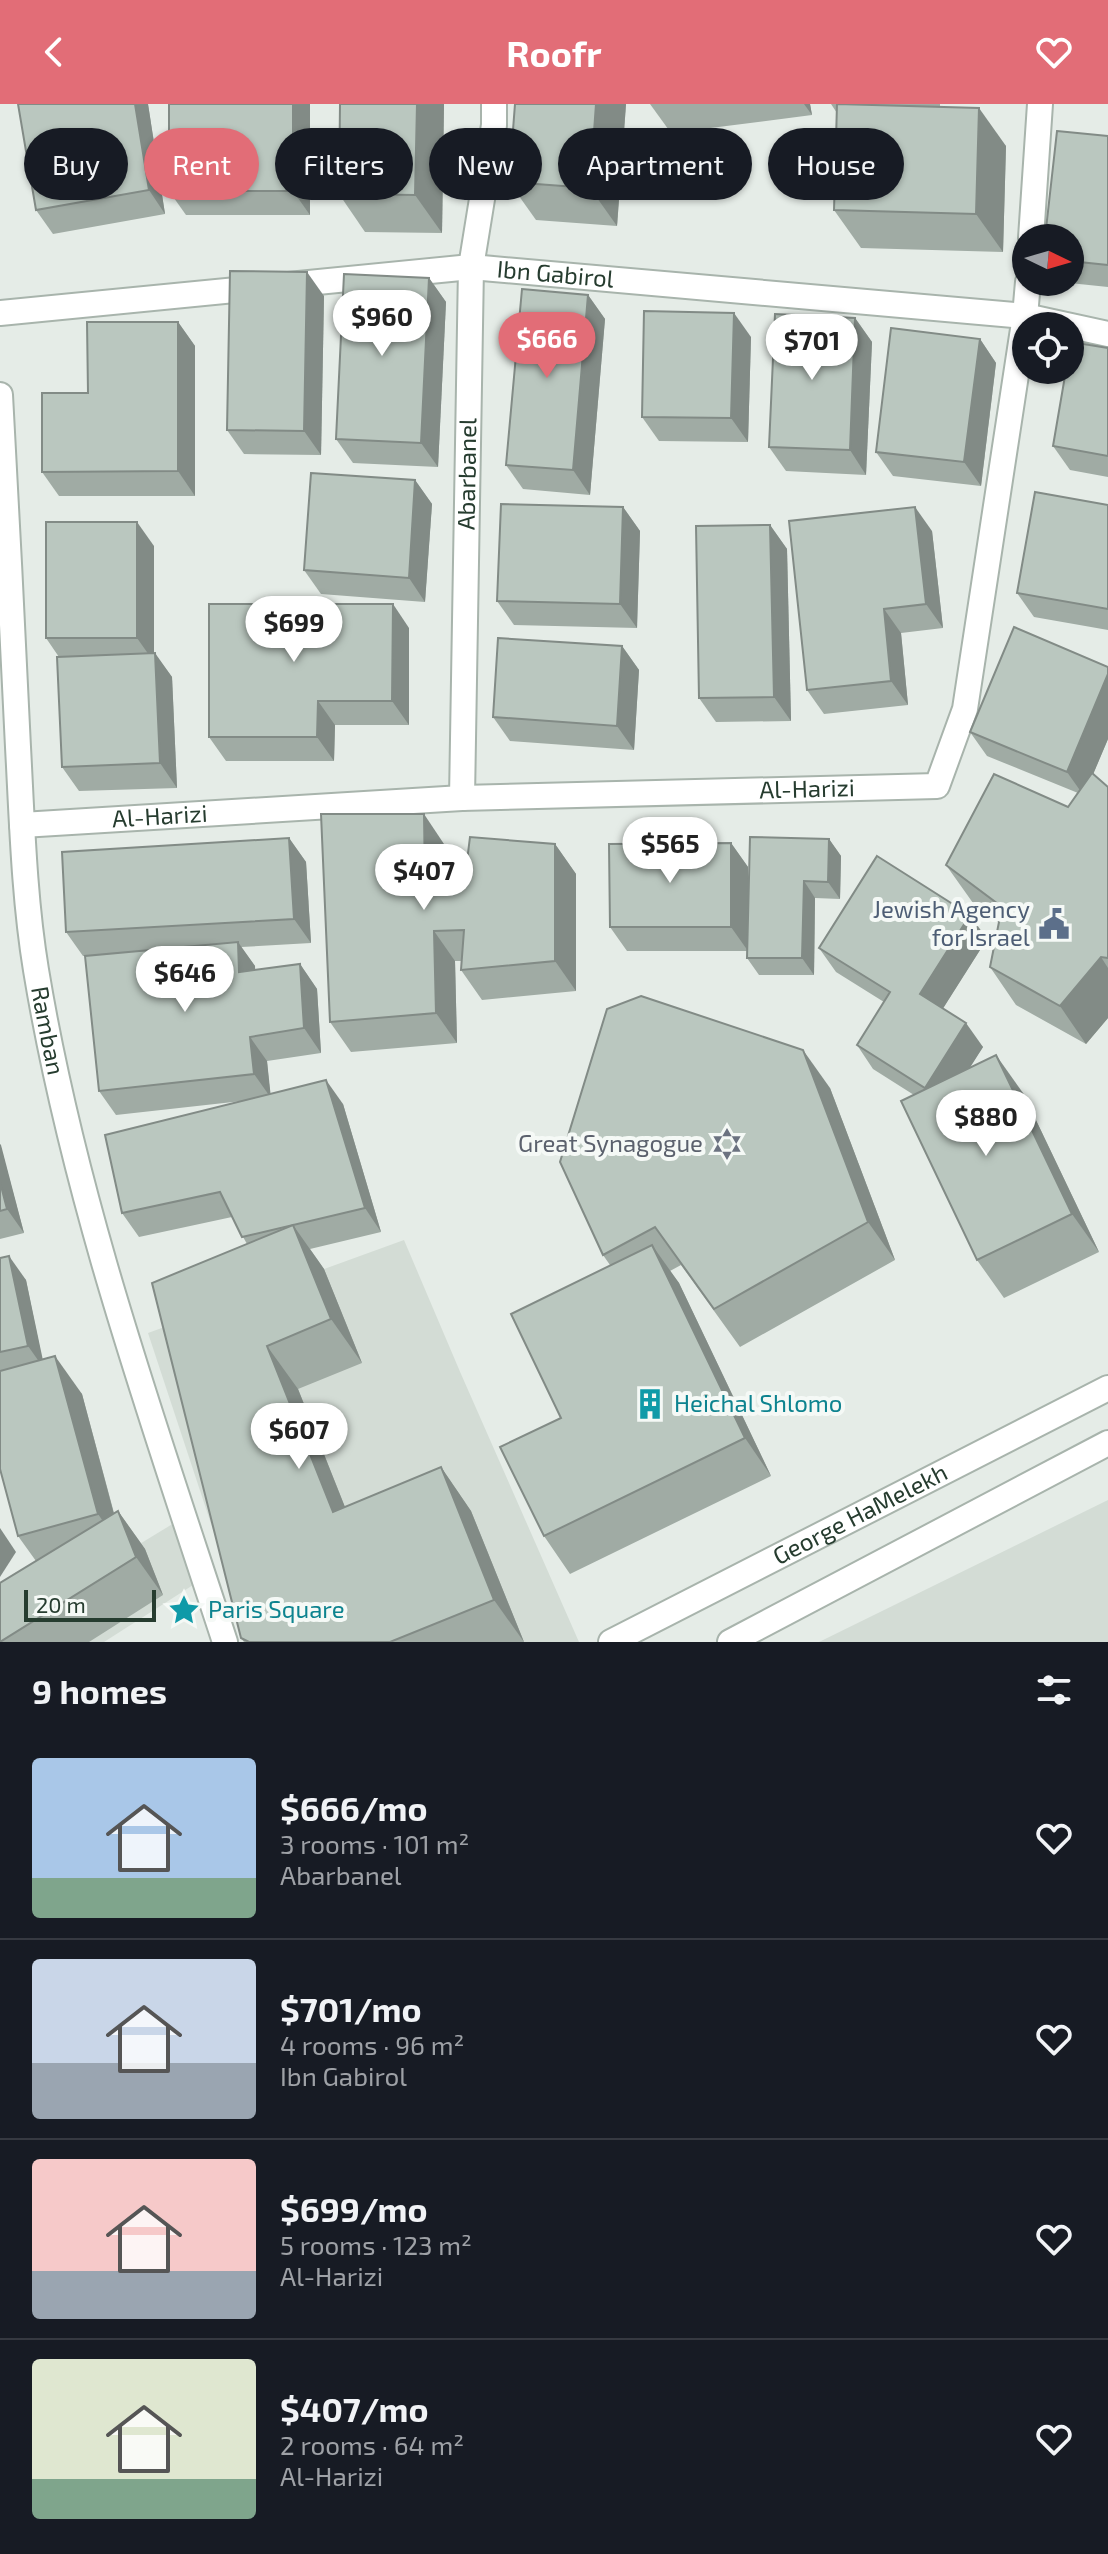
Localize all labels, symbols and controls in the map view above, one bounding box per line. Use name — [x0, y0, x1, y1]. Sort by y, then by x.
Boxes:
icon: back — [32, 30, 76, 74]
icon: heart — [1032, 30, 1076, 74]
text: Roofr — [506, 31, 602, 74]
chip: Buy — [24, 128, 128, 200]
chip: Rent — [144, 128, 259, 200]
chip: Filters — [275, 128, 413, 200]
chip: New — [429, 128, 542, 200]
chip: Apartment — [558, 128, 752, 200]
chip: House — [768, 128, 904, 200]
north arrow — [1012, 224, 1084, 296]
map controls — [1012, 224, 1084, 384]
street label: Ibn Gabirol — [496, 253, 615, 293]
pin: $960 — [335, 290, 429, 358]
text: $960 — [351, 300, 413, 331]
pin: $666 — [500, 312, 594, 380]
button: locate — [1012, 312, 1084, 384]
pin: $701 — [765, 314, 859, 382]
text: $666 — [516, 322, 578, 353]
text: $701 — [784, 324, 840, 355]
street label: Abarbanel — [451, 418, 481, 530]
pin: $699 — [247, 596, 341, 664]
text: $699 — [263, 606, 325, 637]
street label: Al-Harizi — [759, 772, 855, 803]
street label: Al-Harizi — [111, 798, 208, 832]
pin: $565 — [623, 817, 717, 885]
text: $565 — [640, 827, 700, 858]
pin: $407 — [377, 844, 471, 912]
text: $407 — [393, 854, 455, 885]
place label: Jewish Agency for Israel — [873, 894, 1030, 951]
public building icon: Jewish Agency for Israel — [1037, 907, 1071, 941]
pin: $646 — [138, 946, 232, 1014]
text: $646 — [154, 956, 216, 987]
street label: Ramban — [26, 984, 72, 1077]
pin: $880 — [939, 1090, 1033, 1158]
text: $880 — [954, 1100, 1018, 1131]
synagogue icon: Great Synagogue — [710, 1127, 744, 1161]
place label: Great Synagogue — [518, 1128, 703, 1157]
building icon: Heichal Shlomo — [633, 1387, 667, 1421]
place label: Heichal Shlomo — [674, 1388, 842, 1417]
pin: $607 — [252, 1403, 346, 1471]
text: $607 — [269, 1413, 329, 1444]
street label: George HaMelekh — [768, 1457, 952, 1570]
scale bar — [24, 1586, 156, 1622]
text: 20 m — [36, 1591, 86, 1617]
place icon: Paris Square — [167, 1593, 201, 1627]
place label: Paris Square — [208, 1594, 345, 1623]
icon: filters — [1032, 1668, 1076, 1712]
text: 9 homes — [32, 1670, 167, 1711]
text: $666/mo — [280, 1787, 428, 1828]
icon: home — [96, 1790, 192, 1886]
icon: heart — [1032, 1816, 1076, 1860]
text: 3 rooms · 101 m² — [280, 1828, 469, 1859]
text: Abarbanel — [280, 1859, 402, 1890]
text: $701/mo — [280, 1988, 422, 2029]
icon: home — [96, 1991, 192, 2087]
icon: heart — [1032, 2017, 1076, 2061]
text: 4 rooms · 96 m² — [280, 2029, 464, 2060]
text: Ibn Gabirol — [280, 2060, 407, 2091]
text: $699/mo — [280, 2188, 428, 2229]
icon: home — [96, 2191, 192, 2287]
icon: heart — [1032, 2217, 1076, 2261]
text: 5 rooms · 123 m² — [280, 2229, 472, 2260]
text: Al-Harizi — [280, 2260, 383, 2291]
text: $407/mo — [280, 2388, 429, 2429]
icon: home — [96, 2391, 192, 2487]
icon: heart — [1032, 2417, 1076, 2461]
text: 2 rooms · 64 m² — [280, 2429, 464, 2460]
text: Al-Harizi — [280, 2460, 383, 2491]

